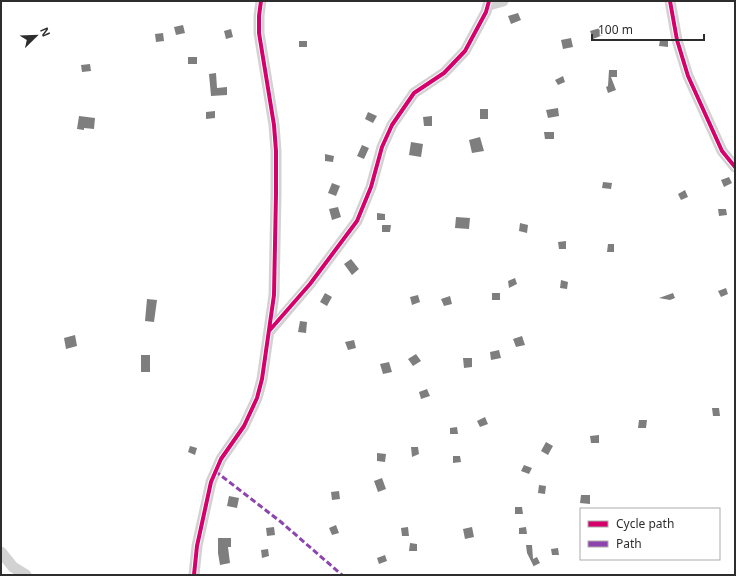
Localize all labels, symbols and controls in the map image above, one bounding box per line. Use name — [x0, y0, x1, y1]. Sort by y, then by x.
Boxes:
north arrow — [16, 16, 56, 56]
scale bar — [592, 16, 704, 42]
text: 100 m — [598, 21, 633, 38]
text: N — [37, 25, 54, 39]
legend — [580, 508, 720, 560]
text: Cycle path — [616, 515, 674, 532]
text: Path — [616, 535, 642, 552]

